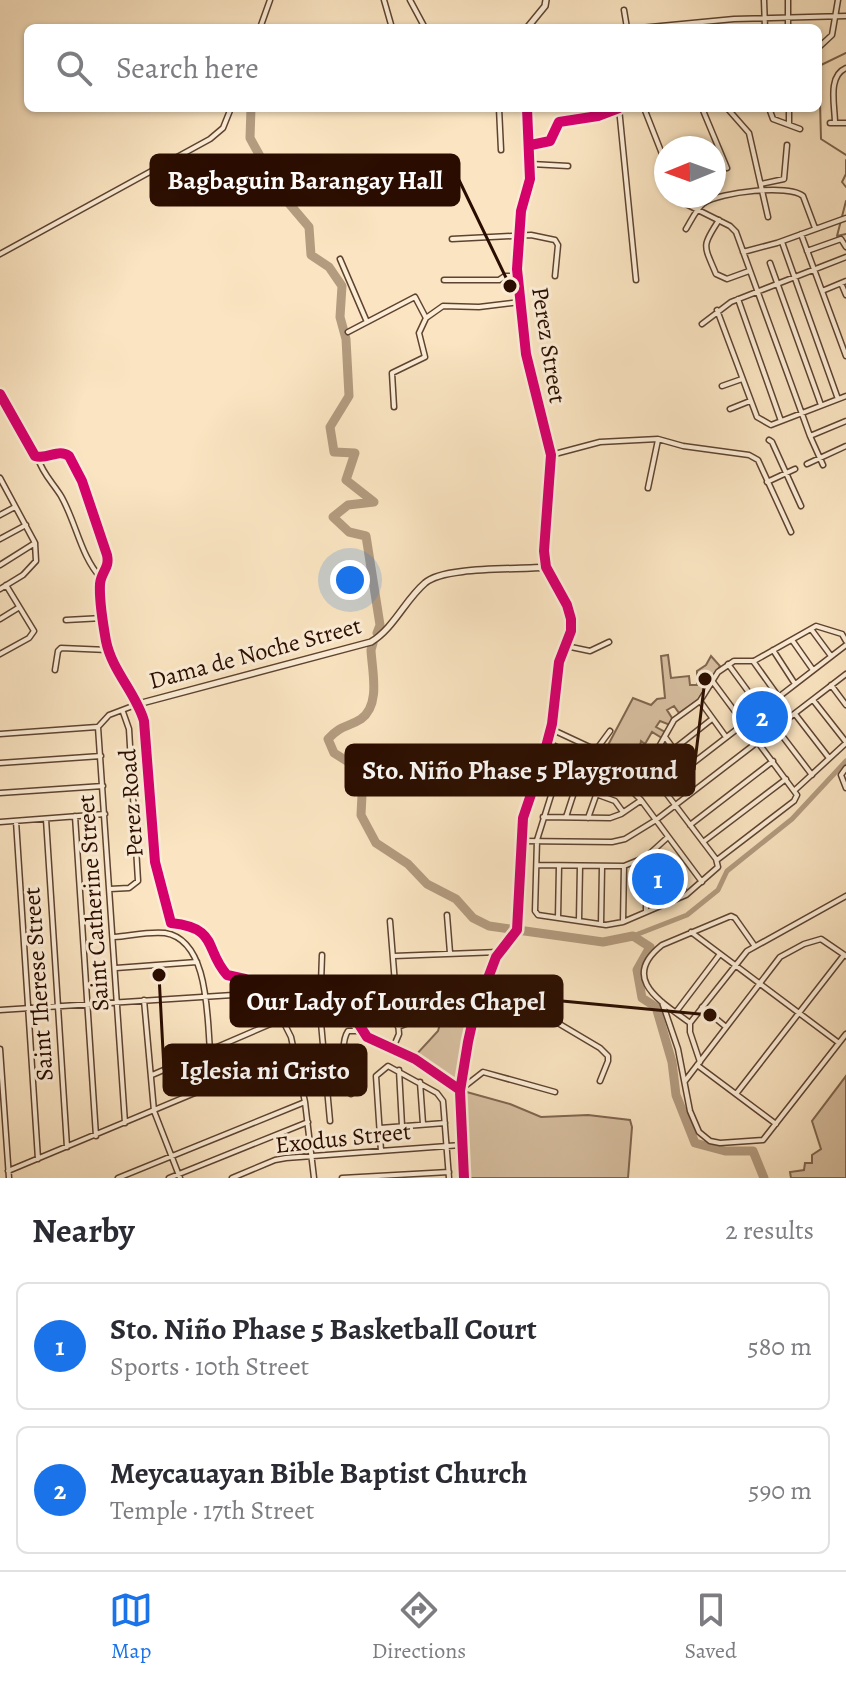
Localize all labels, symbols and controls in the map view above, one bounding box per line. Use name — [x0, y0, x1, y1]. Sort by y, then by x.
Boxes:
search box — [24, 24, 822, 112]
icon: search — [52, 46, 96, 90]
text: Search here — [116, 48, 259, 88]
north arrow — [654, 136, 726, 208]
callout: Bagbaguin Barangay Hall — [151, 155, 459, 205]
text: Bagbaguin Barangay Hall — [167, 163, 443, 198]
street label: Perez Street — [524, 285, 574, 406]
your location — [330, 560, 370, 600]
street label: Dama de Noche Street — [145, 609, 365, 697]
pin: 2 — [736, 687, 788, 747]
callout: Sto. Niño Phase 5 Playground — [346, 745, 694, 795]
street label: Perez Road — [111, 748, 151, 858]
text: Sto. Niño Phase 5 Playground — [362, 753, 679, 788]
street label: Saint Catherine Street — [69, 793, 117, 1013]
pin: 1 — [632, 849, 684, 909]
street label: Saint Therese Street — [15, 886, 61, 1082]
callout: Our Lady of Lourdes Chapel — [231, 976, 562, 1026]
text: Our Lady of Lourdes Chapel — [246, 984, 546, 1019]
callout: Iglesia ni Cristo — [164, 1045, 366, 1095]
text: Iglesia ni Cristo — [180, 1053, 350, 1088]
street label: Exodus Street — [274, 1115, 413, 1161]
text: Nearby — [32, 1207, 135, 1254]
text: 2 results — [725, 1213, 814, 1248]
text: Sto. Niño Phase 5 Basketball Court — [110, 1309, 537, 1349]
text: 1 — [55, 1329, 65, 1364]
text: 580 m — [748, 1329, 812, 1364]
text: Sports · 10th Street — [110, 1349, 309, 1384]
text: Meycauayan Bible Baptist Church — [110, 1453, 528, 1493]
text: 2 — [54, 1473, 66, 1508]
text: 590 m — [748, 1473, 812, 1508]
text: Temple · 17th Street — [110, 1493, 314, 1528]
tab: Map — [109, 1588, 153, 1666]
tab: Directions — [372, 1588, 466, 1666]
tab: Saved — [685, 1588, 737, 1666]

